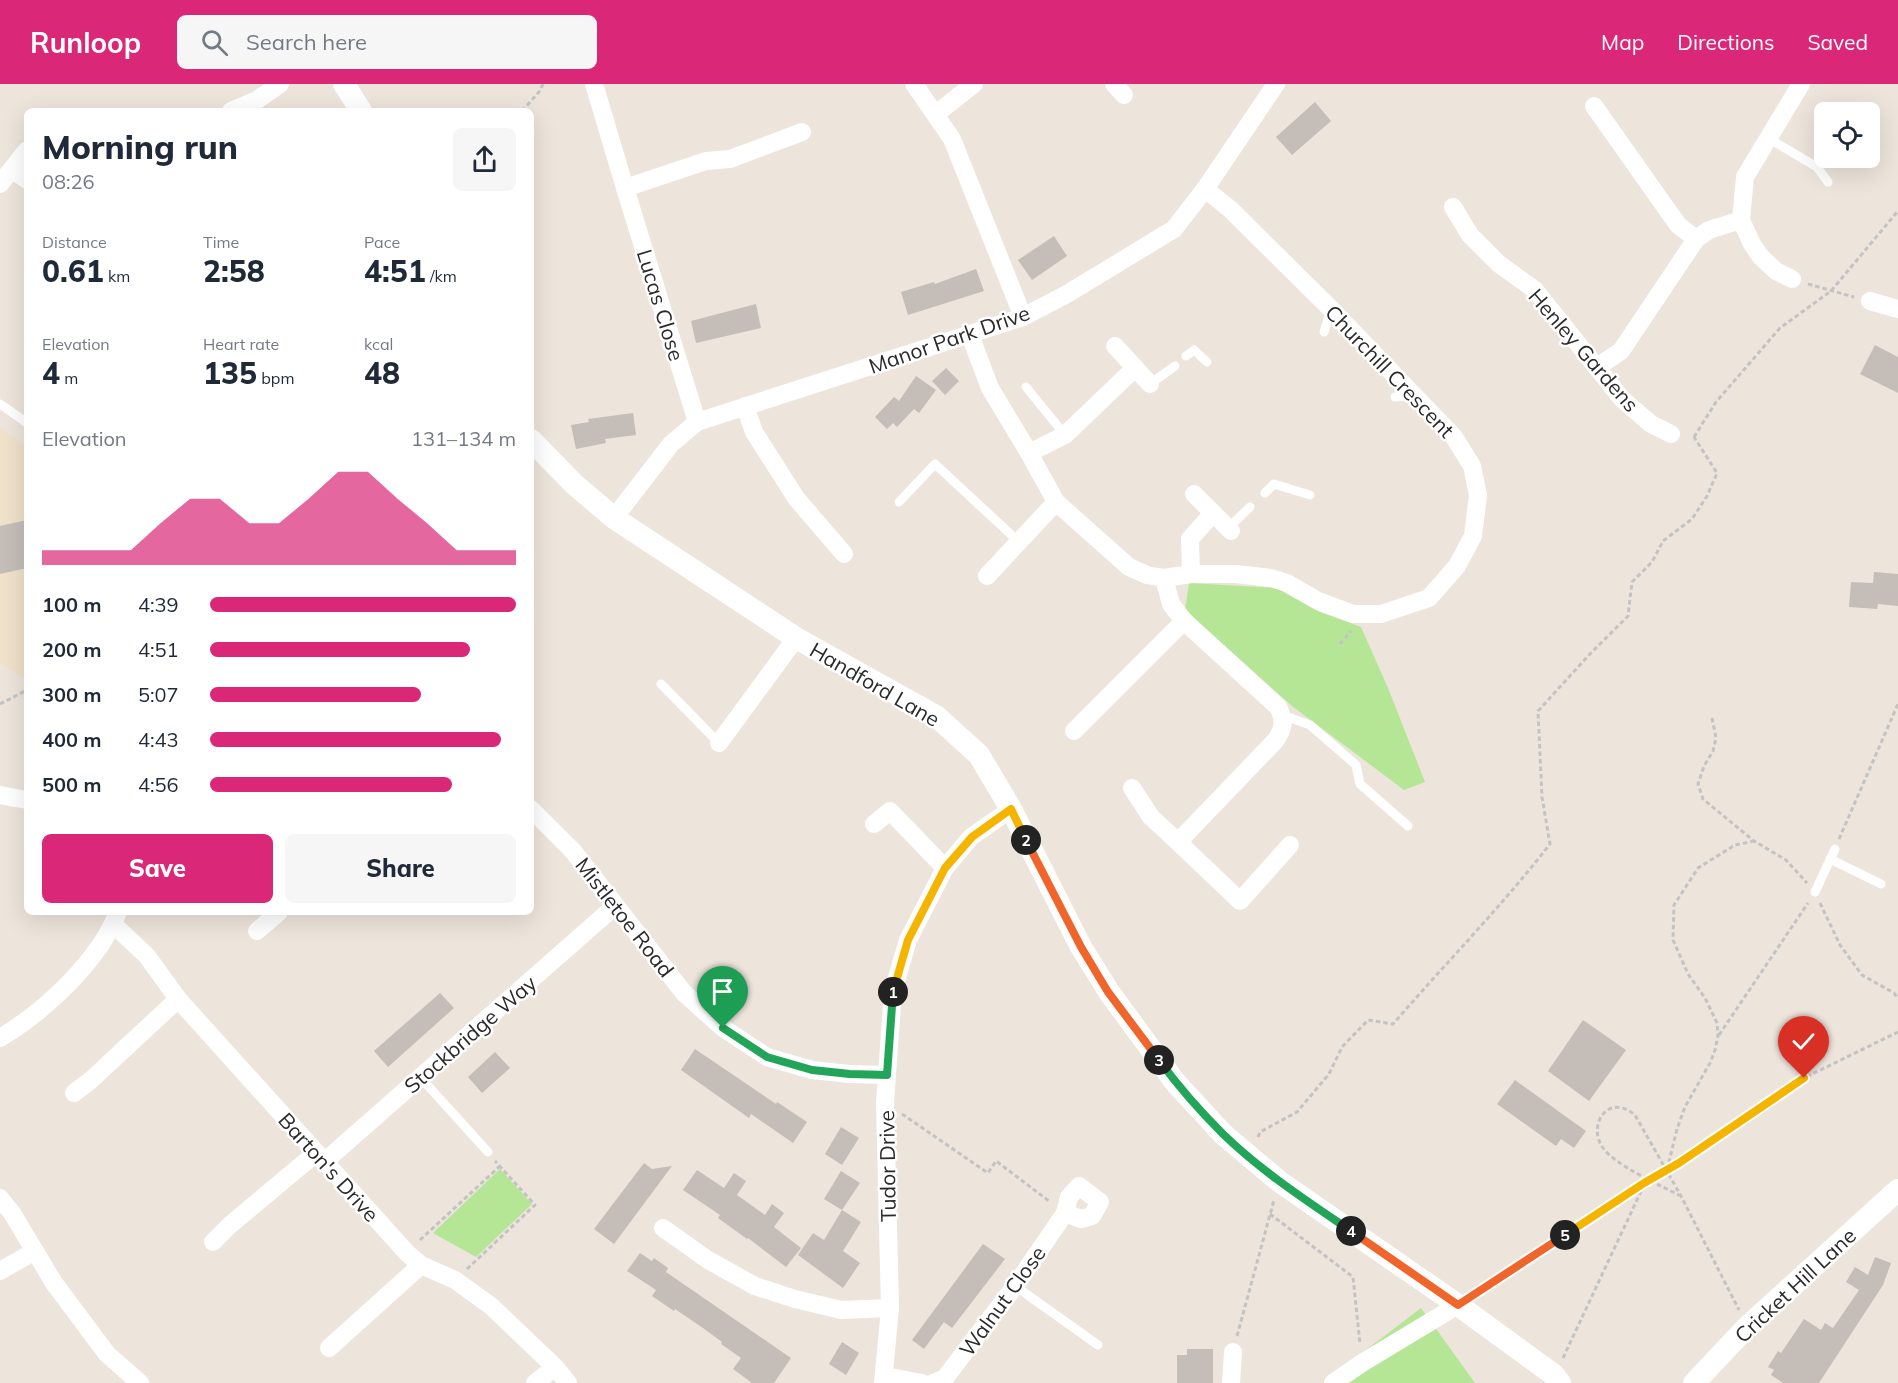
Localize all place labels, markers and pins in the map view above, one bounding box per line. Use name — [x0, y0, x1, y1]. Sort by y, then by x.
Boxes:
pin: 2 — [1011, 825, 1041, 855]
pin — [697, 966, 748, 1028]
pin: 1 — [878, 977, 908, 1007]
pin — [1778, 1016, 1829, 1078]
pin: 3 — [1144, 1045, 1174, 1075]
pin: 4 — [1336, 1216, 1366, 1246]
pin: 5 — [1550, 1220, 1580, 1250]

